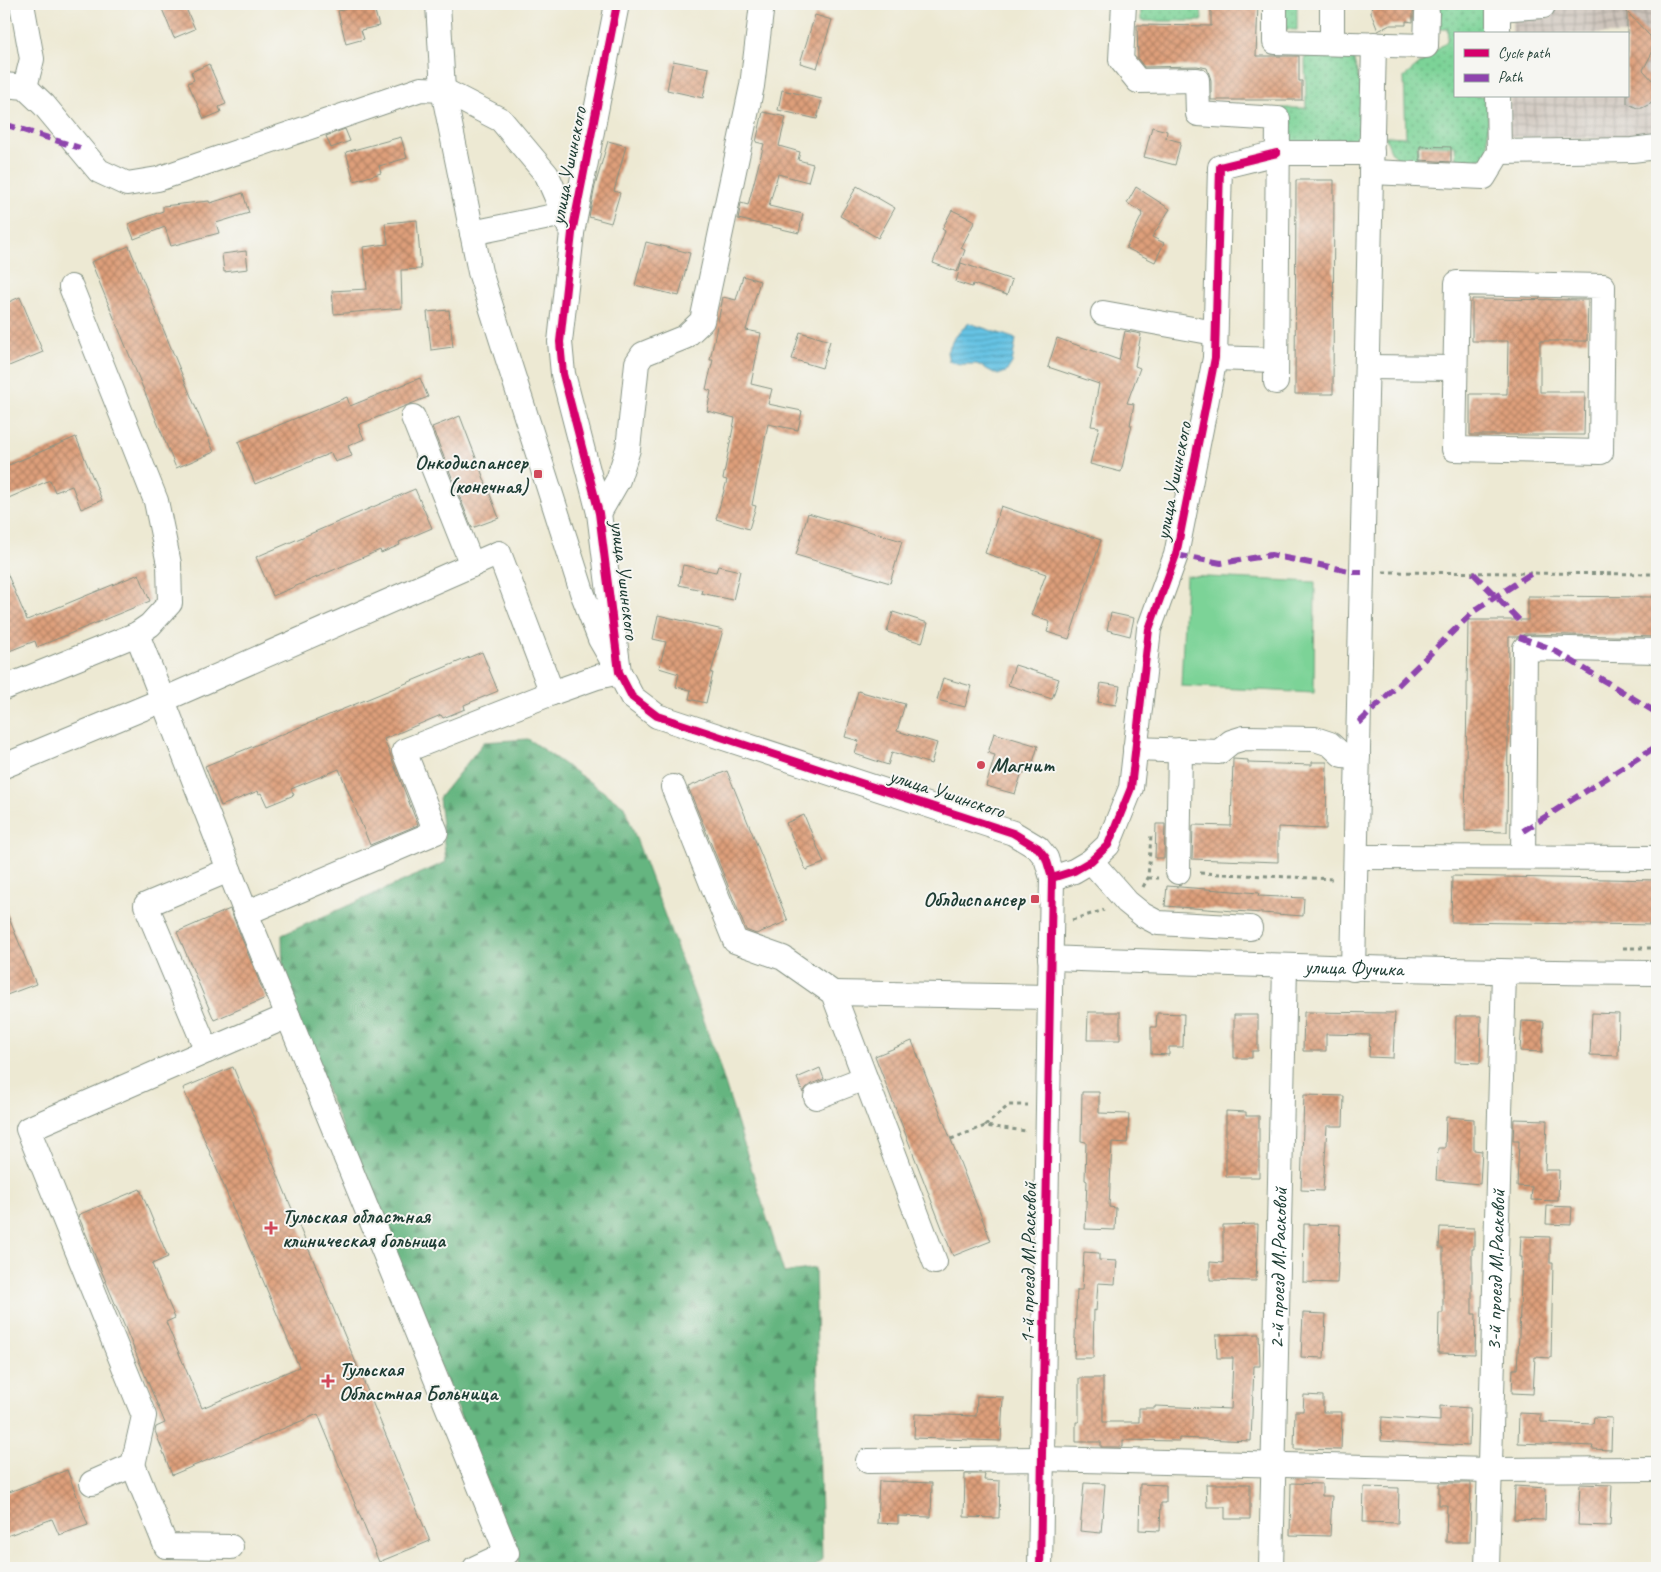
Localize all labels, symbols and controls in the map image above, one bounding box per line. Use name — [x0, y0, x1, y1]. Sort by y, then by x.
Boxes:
legend — [1454, 32, 1628, 98]
text: Cycle path — [1498, 44, 1550, 63]
text: Path — [1498, 68, 1524, 87]
street label: улица Ушинского — [543, 103, 592, 229]
street label: улица Ушинского — [1148, 418, 1197, 544]
place label: Онкодиспансер (конечная) — [415, 449, 530, 499]
marker: Онкодиспансер (конечная) — [532, 468, 544, 480]
street label: улица Ушинского — [605, 517, 645, 643]
place label: Магнит — [991, 752, 1056, 778]
marker: Магнит — [975, 759, 987, 771]
street label: улица Ушинского — [884, 762, 1009, 824]
place label: Облдиспансер — [923, 886, 1026, 912]
marker: Облдиспансер — [1029, 893, 1041, 905]
street label: улица Фучика — [1302, 953, 1406, 982]
street label: 1-й проезд М.Расковой — [1014, 1181, 1042, 1344]
street label: 2-й проезд М.Расковой — [1263, 1186, 1293, 1349]
street label: 3-й проезд М.Расковой — [1480, 1188, 1511, 1351]
place label: Тульская областная клиническая больница — [282, 1203, 447, 1253]
marker: Тульская областная клиническая больница — [264, 1221, 278, 1235]
place label: Тульская Областная Больница — [339, 1356, 499, 1406]
marker: Тульская Областная Больница — [321, 1374, 335, 1388]

